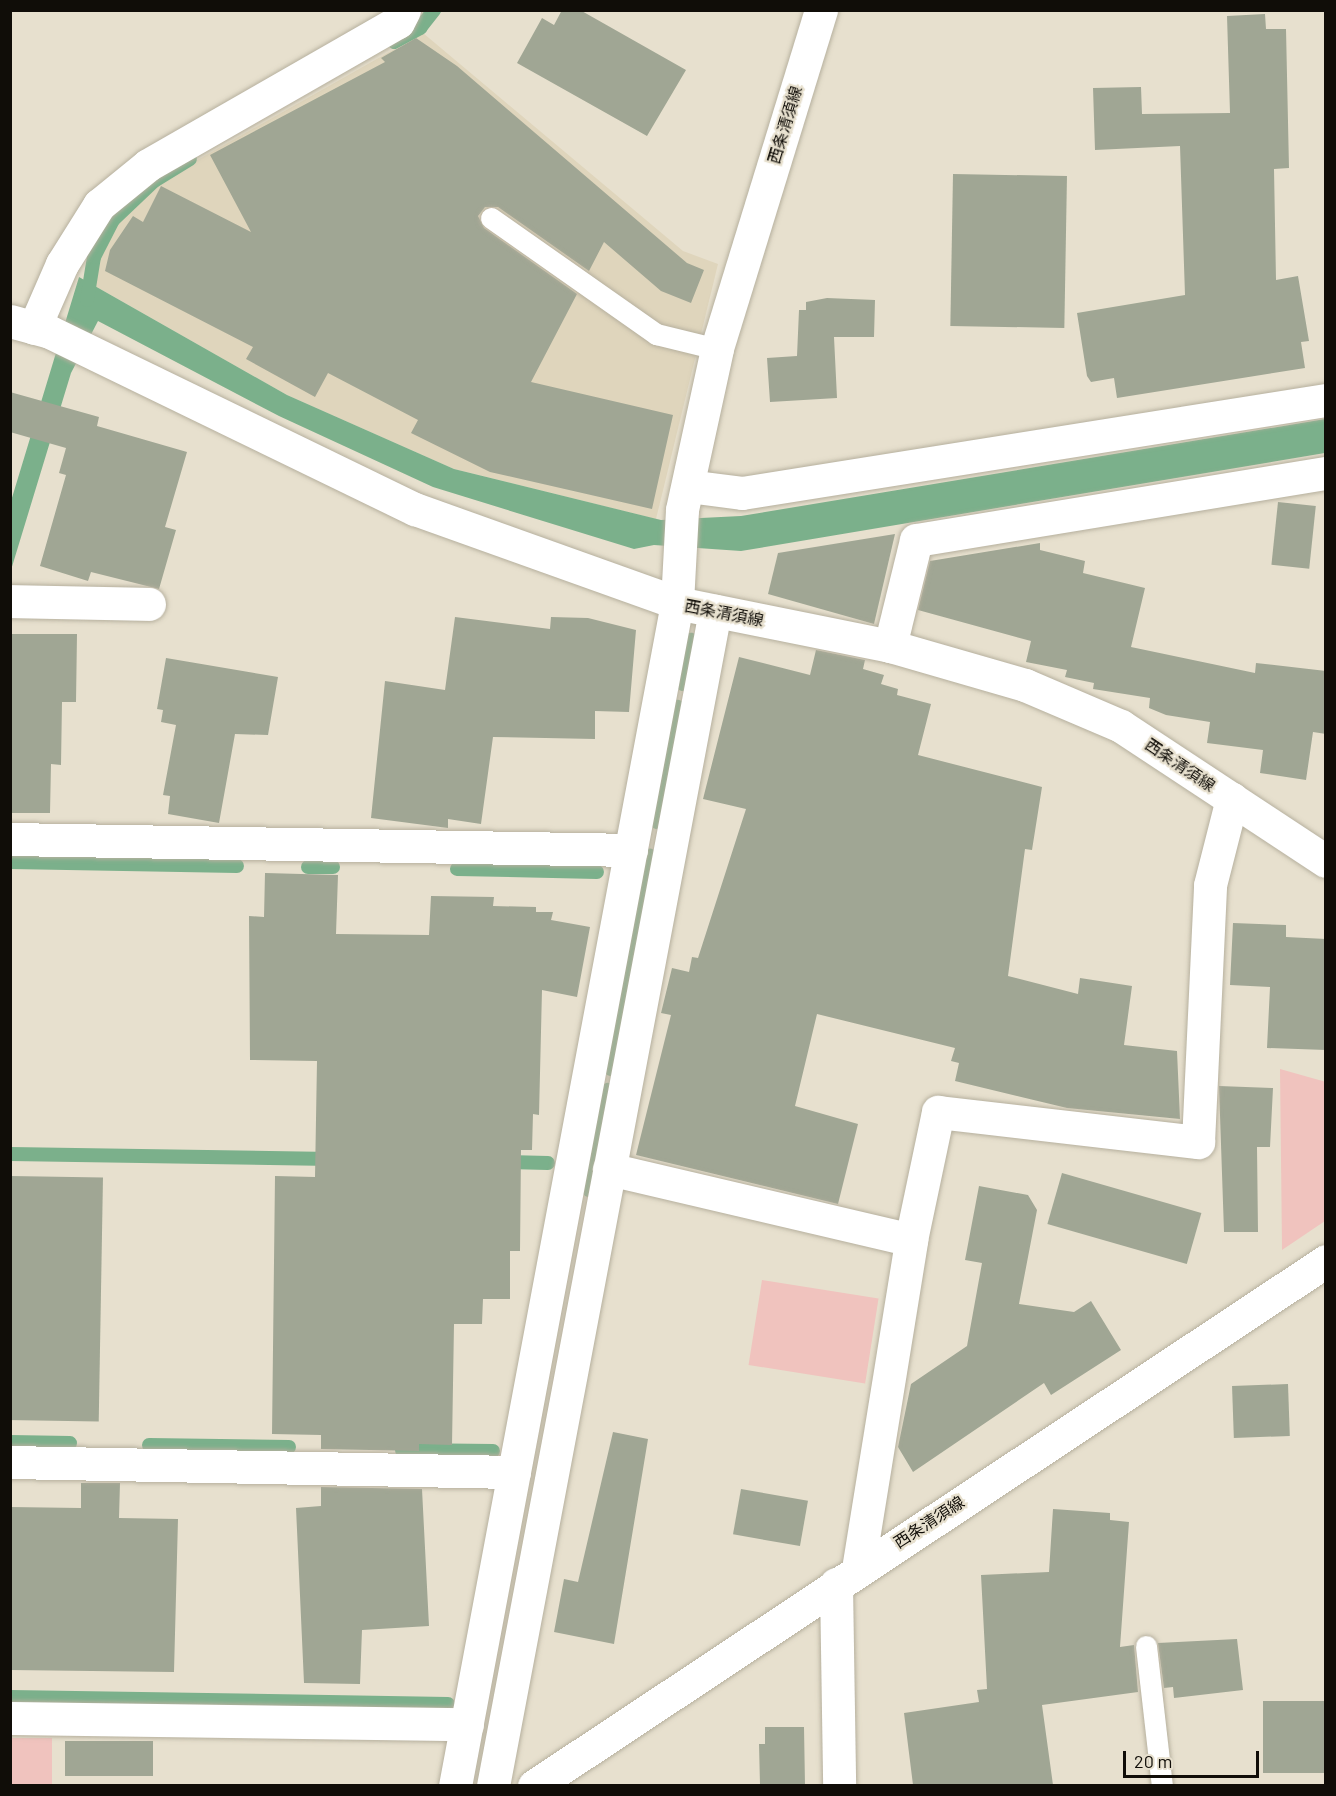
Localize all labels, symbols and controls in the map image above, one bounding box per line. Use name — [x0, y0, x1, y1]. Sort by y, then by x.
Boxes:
street label: 西条清須線 — [764, 84, 806, 166]
street label: 西条清須線 — [683, 596, 765, 630]
street label: 西条清須線 — [1141, 735, 1219, 795]
street label: 西条清須線 — [890, 1492, 968, 1552]
scale bar — [1126, 1739, 1262, 1777]
text: 20 m — [1134, 1750, 1172, 1772]

